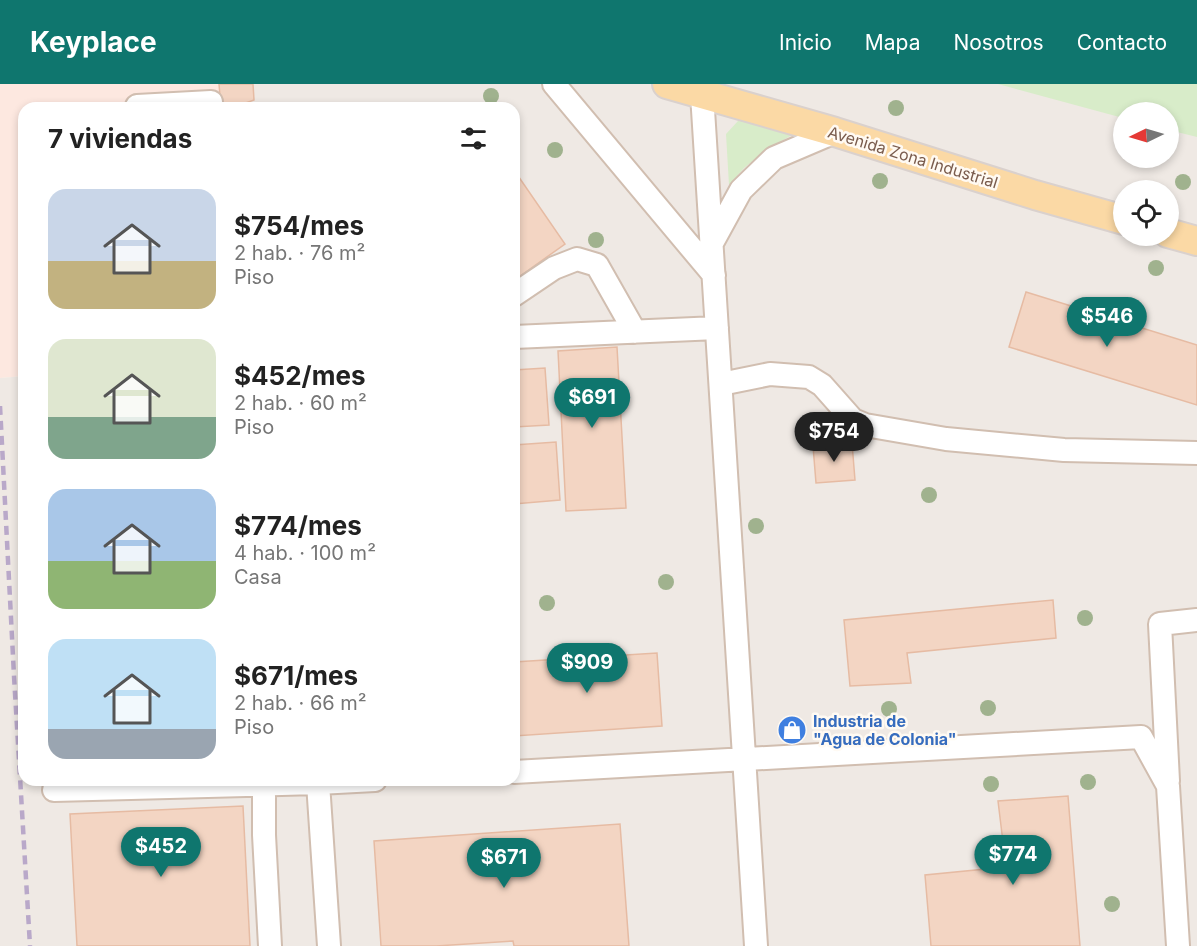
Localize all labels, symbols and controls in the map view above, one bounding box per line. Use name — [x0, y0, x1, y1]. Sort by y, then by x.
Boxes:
text: Keyplace — [30, 25, 157, 59]
text: Inicio — [779, 30, 832, 55]
text: Mapa — [865, 30, 920, 55]
text: Nosotros — [953, 30, 1044, 55]
text: Contacto — [1077, 30, 1167, 55]
north arrow — [1113, 102, 1179, 168]
map controls — [1113, 102, 1179, 246]
icon: filters — [457, 122, 490, 155]
street label: Avenida Zona Industrial — [826, 122, 1000, 192]
text: 7 viviendas — [48, 123, 192, 154]
button: locate — [1113, 180, 1179, 246]
text: $754/mes — [234, 210, 364, 241]
icon: home — [96, 213, 168, 285]
text: 2 hab. · 76 m² — [234, 241, 365, 265]
text: Piso — [234, 265, 274, 289]
pin: $546 — [1071, 297, 1143, 348]
text: $546 — [1081, 304, 1133, 328]
text: $452/mes — [234, 360, 365, 391]
icon: home — [96, 363, 168, 435]
pin: $691 — [556, 378, 628, 429]
text: $691 — [568, 385, 616, 409]
text: 2 hab. · 60 m² — [234, 391, 367, 415]
pin: $754 — [798, 412, 870, 463]
text: Piso — [234, 415, 274, 439]
text: $754 — [809, 419, 859, 443]
text: $774/mes — [234, 510, 362, 541]
icon: home — [96, 513, 168, 585]
text: 4 hab. · 100 m² — [234, 541, 376, 565]
text: Casa — [234, 565, 282, 589]
pin: $909 — [551, 643, 623, 694]
text: $909 — [561, 650, 613, 674]
text: $671/mes — [234, 660, 358, 691]
icon: home — [96, 663, 168, 735]
text: 2 hab. · 66 m² — [234, 691, 367, 715]
place label: Industria de "Agua de Colonia" — [813, 711, 957, 749]
shop icon: Industria de "Agua de Colonia" — [776, 714, 808, 746]
text: Piso — [234, 715, 274, 739]
pin: $452 — [125, 827, 197, 878]
text: $452 — [135, 834, 187, 858]
pin: $774 — [977, 835, 1049, 886]
pin: $671 — [468, 838, 540, 889]
text: $774 — [988, 842, 1038, 866]
text: $671 — [481, 845, 527, 869]

